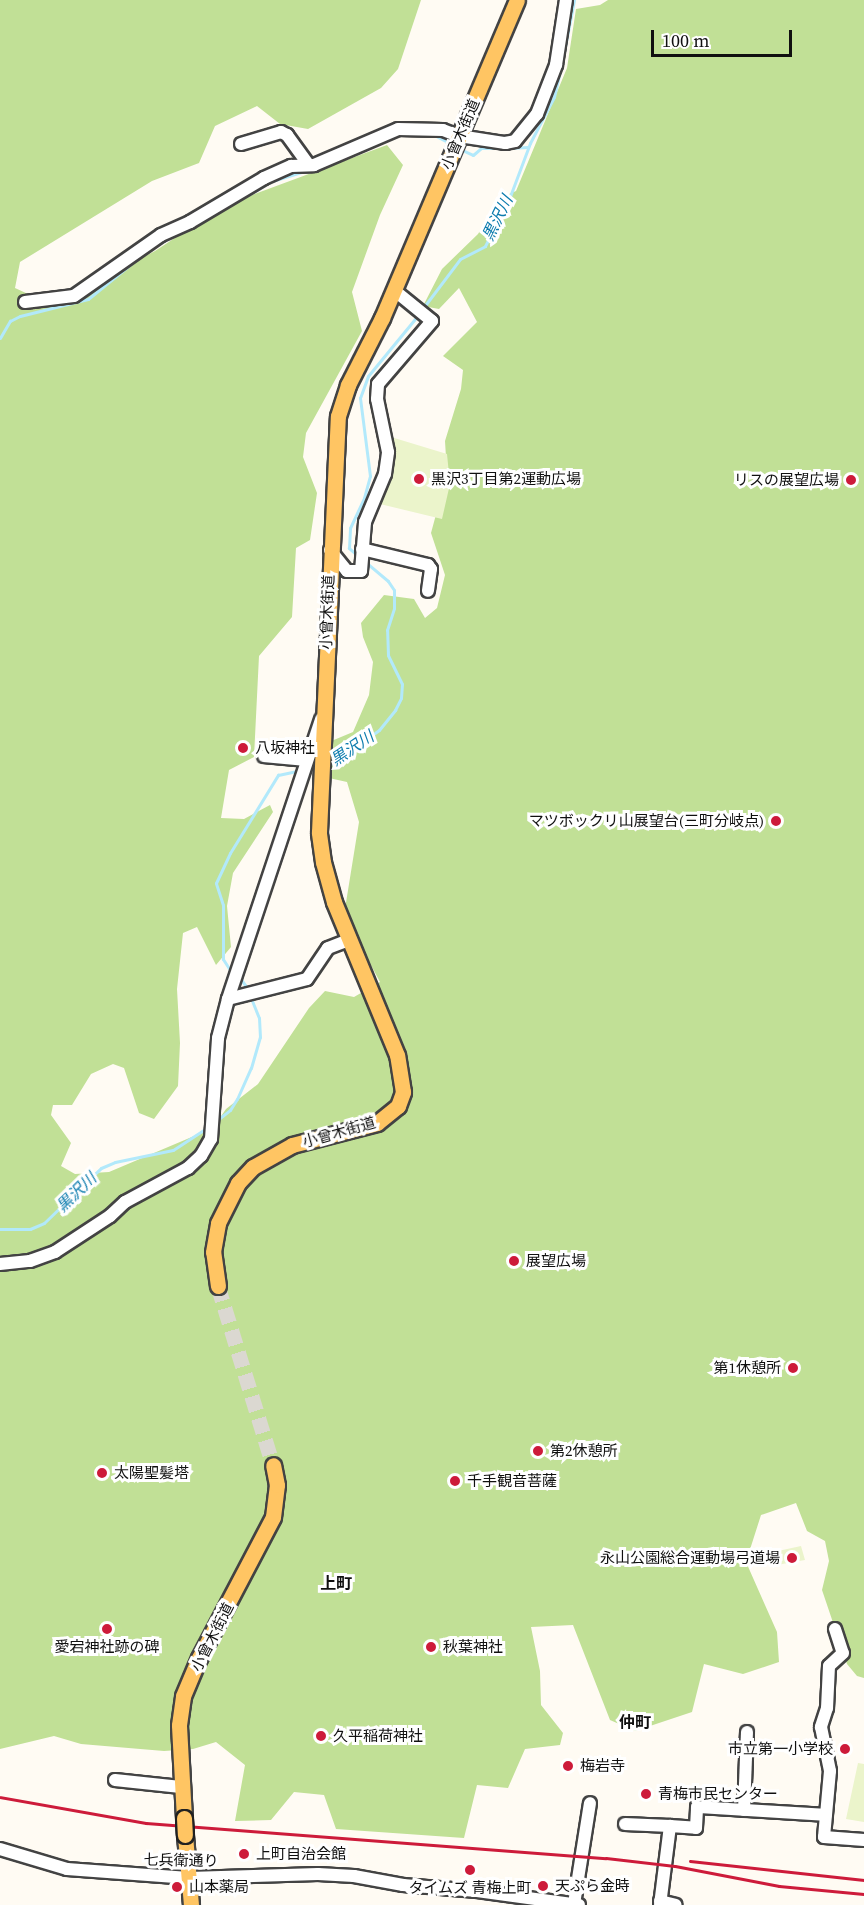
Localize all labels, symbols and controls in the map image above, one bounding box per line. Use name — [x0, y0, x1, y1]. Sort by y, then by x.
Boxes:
scale bar — [654, 18, 795, 56]
text: 100 m — [662, 28, 709, 53]
street label: 小曾木街道 — [437, 96, 483, 172]
water label: 黒沢川 — [478, 192, 516, 244]
place label: 黒沢3丁目第2運動広場 — [431, 470, 581, 488]
place label: リスの展望広場 — [734, 471, 839, 489]
marker: 黒沢3丁目第2運動広場 — [412, 472, 426, 486]
marker: リスの展望広場 — [844, 473, 858, 487]
street label: 小曾木街道 — [317, 574, 337, 650]
water label: 黒沢川 — [327, 727, 377, 769]
place label: 八坂神社 — [255, 739, 315, 757]
marker: 八坂神社 — [236, 741, 250, 755]
place label: マツボックリ山展望台(三町分岐点) — [529, 812, 764, 830]
marker: マツボックリ山展望台(三町分岐点) — [769, 814, 783, 828]
street label: 小曾木街道 — [300, 1113, 378, 1151]
water label: 黒沢川 — [52, 1168, 100, 1216]
place label: 展望広場 — [526, 1252, 586, 1270]
marker: 展望広場 — [507, 1254, 521, 1268]
place label: 第1休憩所 — [714, 1359, 781, 1377]
marker: 第1休憩所 — [786, 1361, 800, 1375]
place label: 第2休憩所 — [550, 1442, 617, 1460]
marker: 第2休憩所 — [531, 1444, 545, 1458]
place label: 太陽聖髪塔 — [114, 1464, 189, 1482]
marker: 太陽聖髪塔 — [95, 1466, 109, 1480]
place label: 千手観音菩薩 — [467, 1472, 557, 1490]
marker: 千手観音菩薩 — [448, 1474, 462, 1488]
place label: 永山公園総合運動場弓道場 — [600, 1549, 780, 1567]
marker: 永山公園総合運動場弓道場 — [785, 1551, 799, 1565]
district label: 上町 — [320, 1573, 352, 1593]
street label: 小曾木街道 — [187, 1600, 237, 1674]
marker: 愛宕神社跡の碑 — [100, 1622, 114, 1636]
place label: 愛宕神社跡の碑 — [55, 1638, 159, 1656]
place label: 秋葉神社 — [443, 1638, 503, 1656]
marker: 秋葉神社 — [424, 1640, 438, 1654]
district label: 仲町 — [619, 1712, 651, 1732]
place label: 久平稲荷神社 — [333, 1727, 423, 1745]
marker: 久平稲荷神社 — [314, 1729, 328, 1743]
place label: 市立第一小学校 — [728, 1740, 833, 1758]
marker: 市立第一小学校 — [838, 1742, 852, 1756]
place label: 梅岩寺 — [580, 1757, 625, 1775]
marker: 梅岩寺 — [561, 1759, 575, 1773]
place label: 青梅市民センター — [658, 1785, 778, 1803]
marker: 青梅市民センター — [639, 1787, 653, 1801]
place label: 上町自治会館 — [256, 1845, 346, 1863]
marker: 上町自治会館 — [237, 1847, 251, 1861]
street label: 七兵衛通り — [143, 1850, 219, 1870]
marker: タイムズ 青梅上町 — [463, 1863, 477, 1877]
place label: 天ぷら金時 — [555, 1877, 630, 1895]
place label: 山本薬局 — [189, 1878, 249, 1896]
place label: タイムズ 青梅上町 — [408, 1879, 532, 1897]
marker: 天ぷら金時 — [536, 1879, 550, 1893]
marker: 山本薬局 — [170, 1880, 184, 1894]

